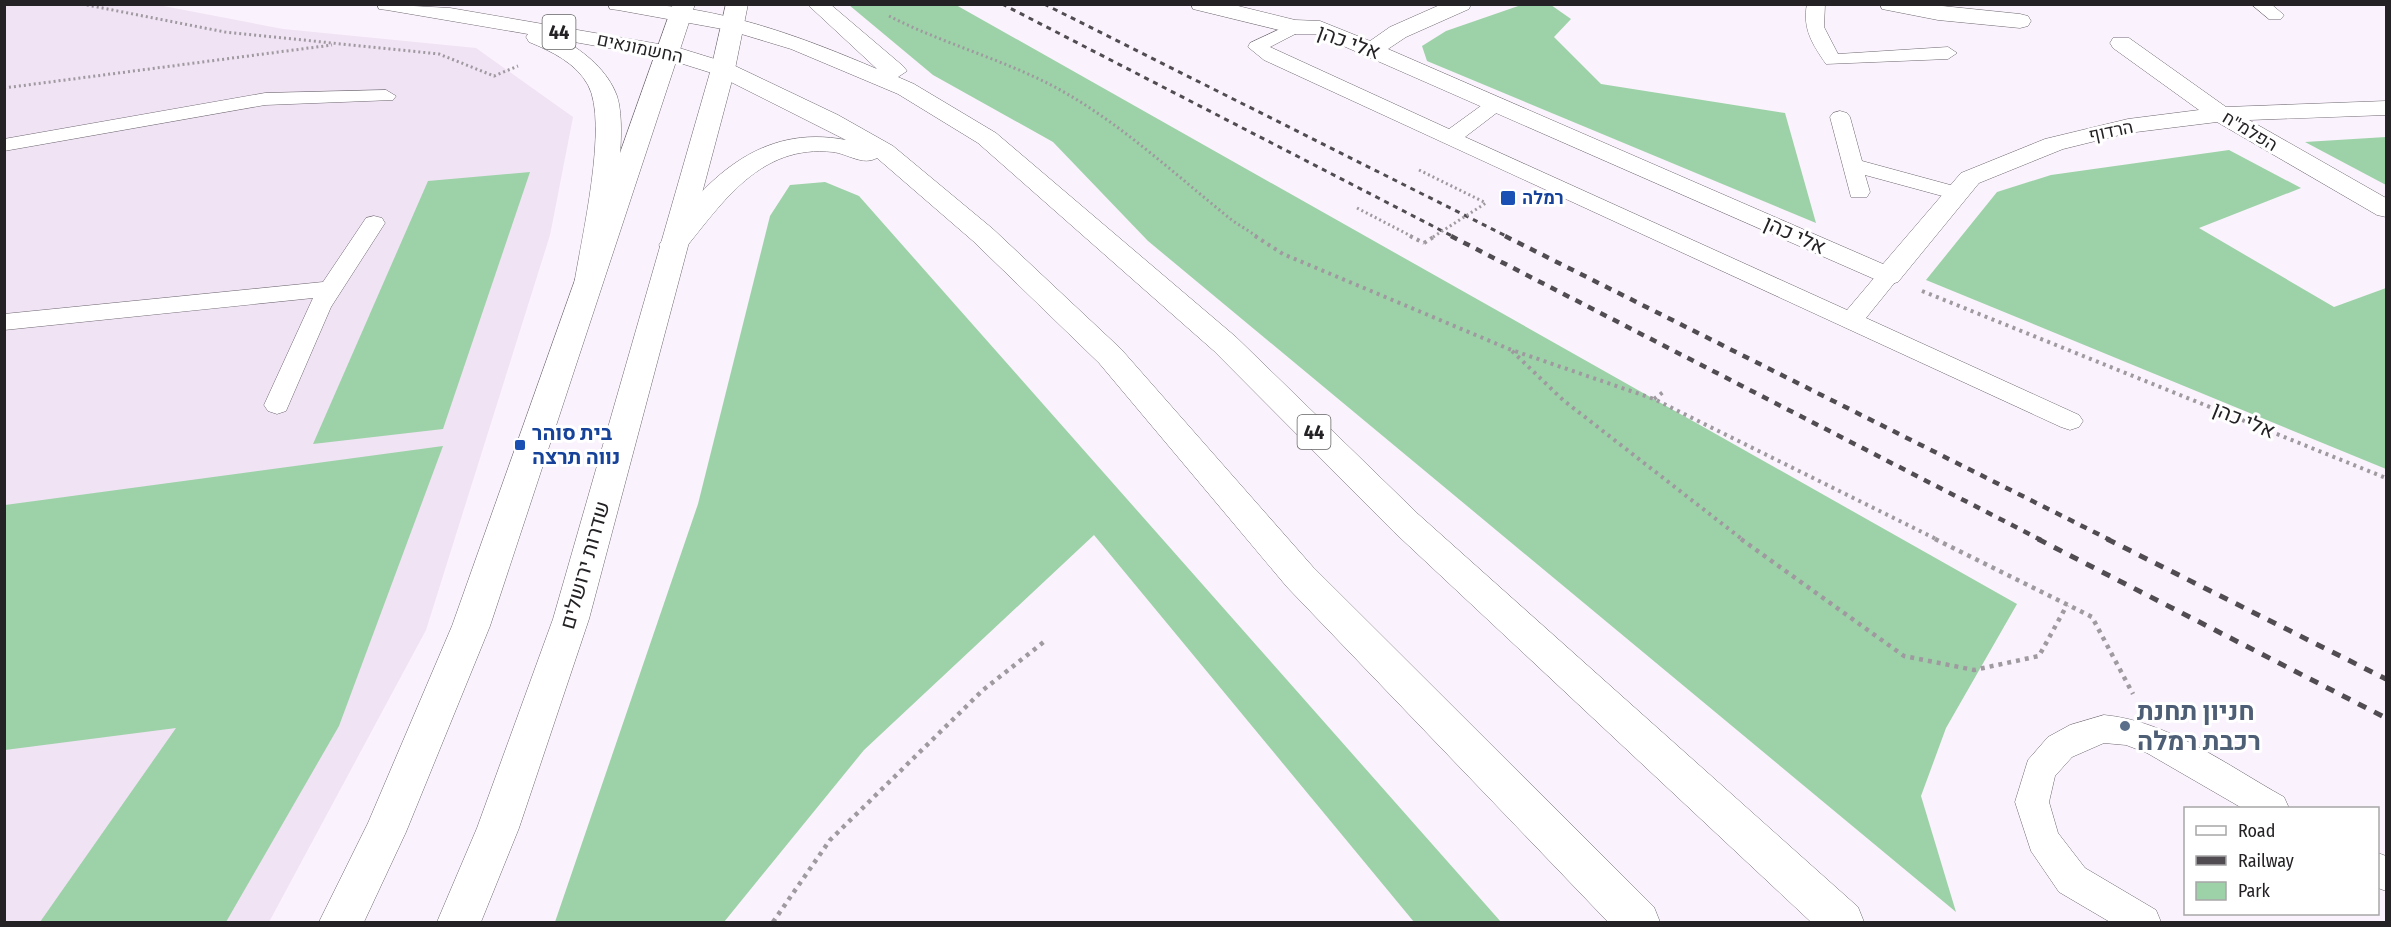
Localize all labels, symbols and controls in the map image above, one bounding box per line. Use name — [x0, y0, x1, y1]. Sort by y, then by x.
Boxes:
road number: 44 — [542, 15, 576, 49]
street label: אלי כהן — [1314, 19, 1384, 65]
street label: החשמונאים — [595, 28, 685, 68]
street label: הפלמ"ח — [2219, 106, 2281, 156]
street label: הרדוף — [2087, 116, 2135, 146]
place label: רמלה — [1522, 187, 1564, 209]
marker: רמלה — [1499, 189, 1517, 207]
street label: אלי כהן — [1760, 210, 1830, 260]
street label: אלי כהן — [2209, 396, 2279, 444]
road number: 44 — [1298, 415, 1330, 449]
place label: בית סוהר נווה תרצה — [532, 420, 620, 470]
marker: בית סוהר נווה תרצה — [513, 438, 527, 452]
street label: שדרות ירושלים — [554, 498, 616, 632]
place label: חניון תחנת רכבת רמלה — [2137, 696, 2261, 757]
marker: חניון תחנת רכבת רמלה — [2118, 719, 2132, 733]
legend — [2184, 807, 2379, 915]
text: Road — [2238, 820, 2275, 842]
text: Railway — [2238, 850, 2294, 872]
text: Park — [2238, 880, 2271, 902]

